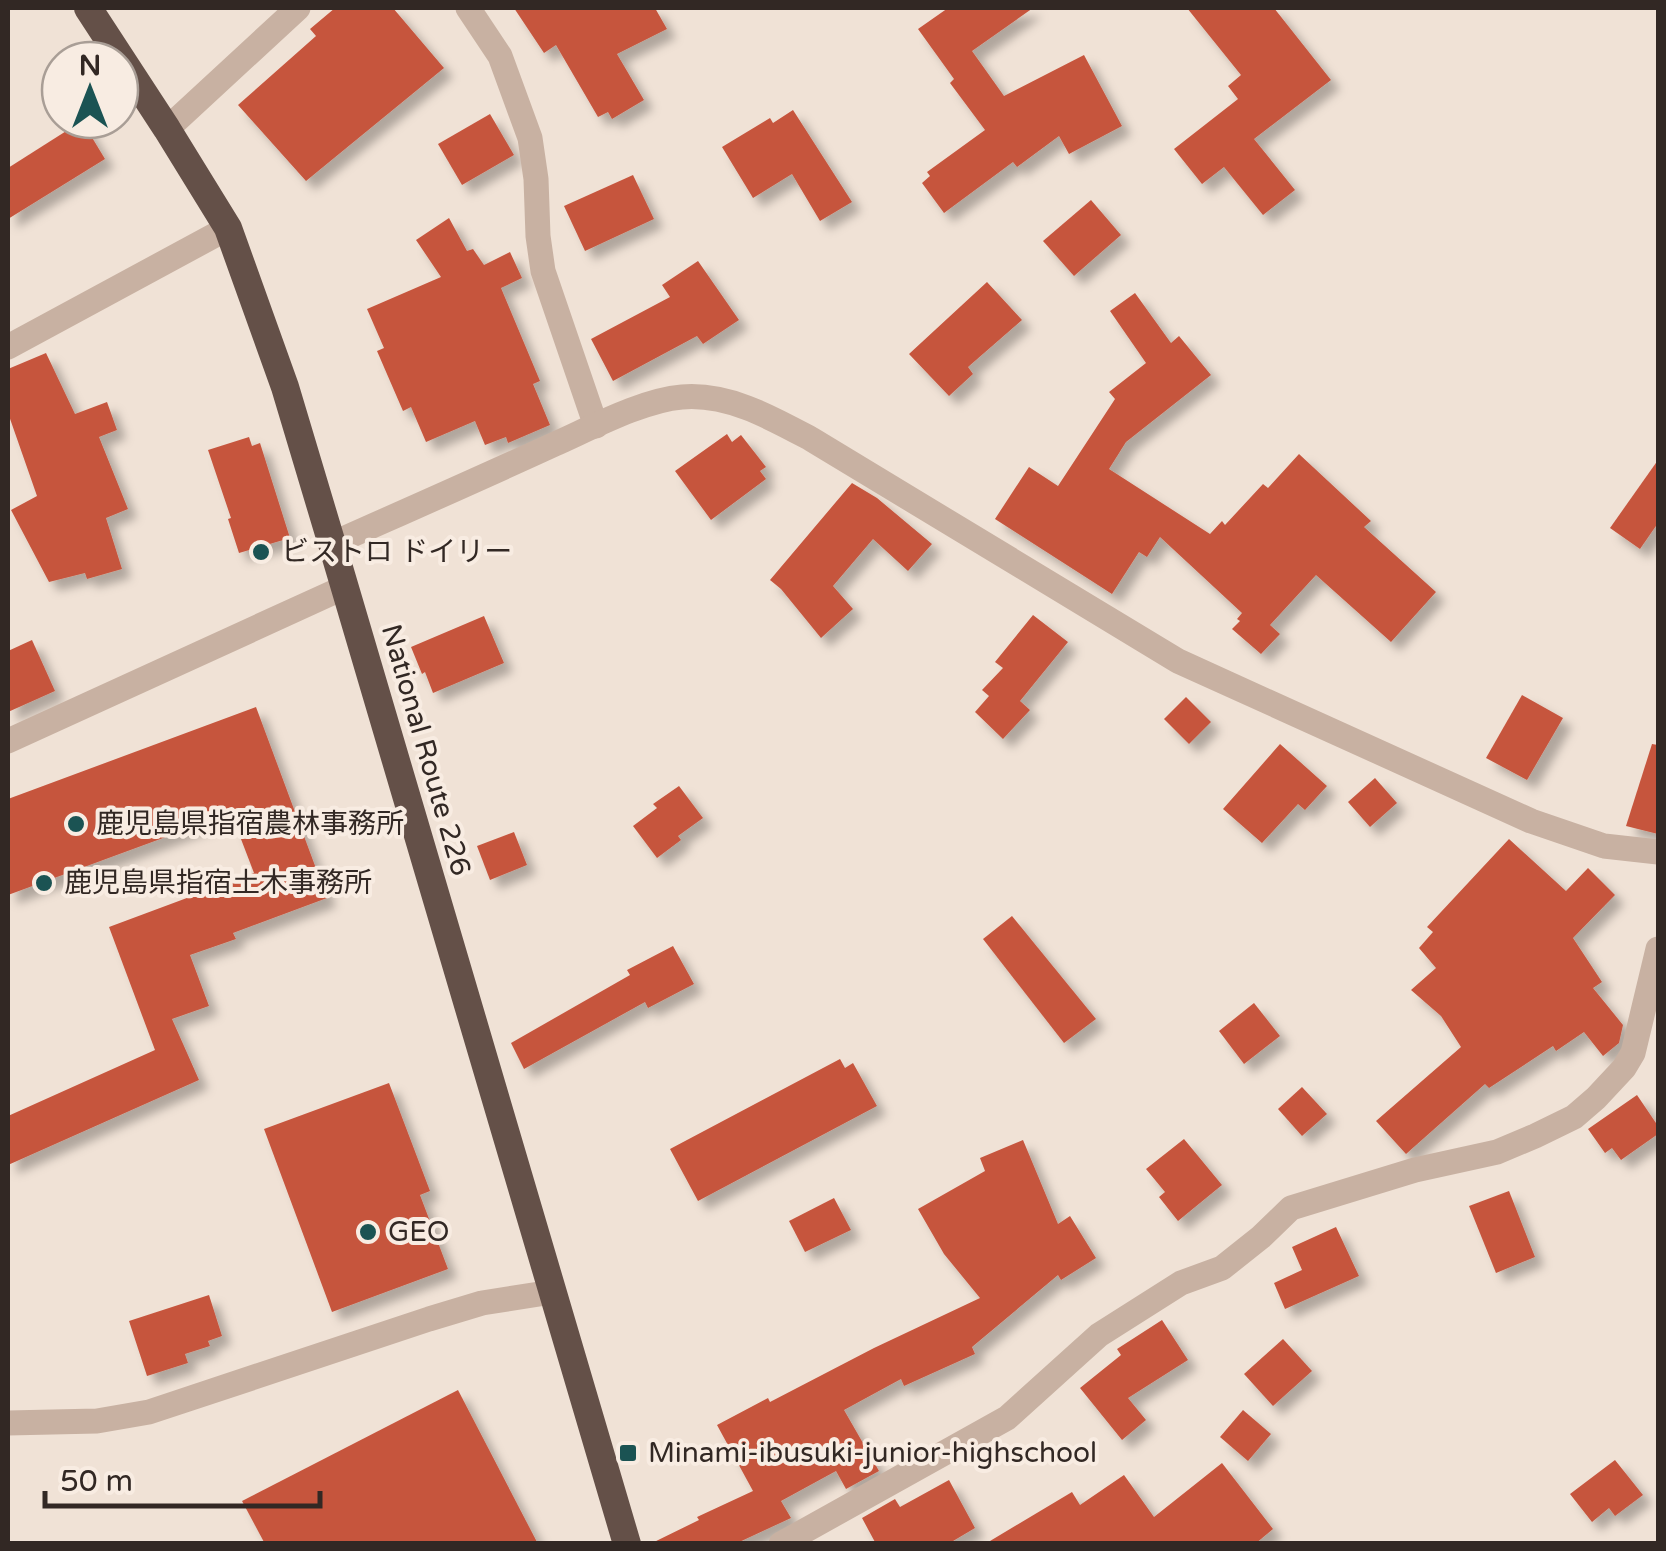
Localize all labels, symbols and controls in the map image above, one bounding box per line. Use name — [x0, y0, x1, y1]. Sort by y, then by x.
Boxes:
north arrow — [40, 40, 140, 140]
text: N — [79, 49, 101, 83]
place label: ビストロ ドイリー — [281, 535, 512, 569]
marker: ビストロ ドイリー — [250, 541, 272, 563]
street label: National Route 226 — [374, 620, 478, 880]
place label: 鹿児島県指宿農林事務所 — [96, 807, 404, 841]
marker: 鹿児島県指宿農林事務所 — [65, 813, 87, 835]
place label: 鹿児島県指宿土木事務所 — [64, 866, 372, 900]
marker: 鹿児島県指宿土木事務所 — [33, 872, 55, 894]
place label: GEO — [388, 1215, 450, 1249]
marker: GEO — [357, 1221, 379, 1243]
place label: Minami-ibusuki-junior-highschool — [648, 1436, 1097, 1470]
marker: Minami-ibusuki-junior-highschool — [617, 1442, 639, 1464]
scale bar — [45, 1446, 320, 1508]
text: 50 m — [60, 1463, 133, 1500]

